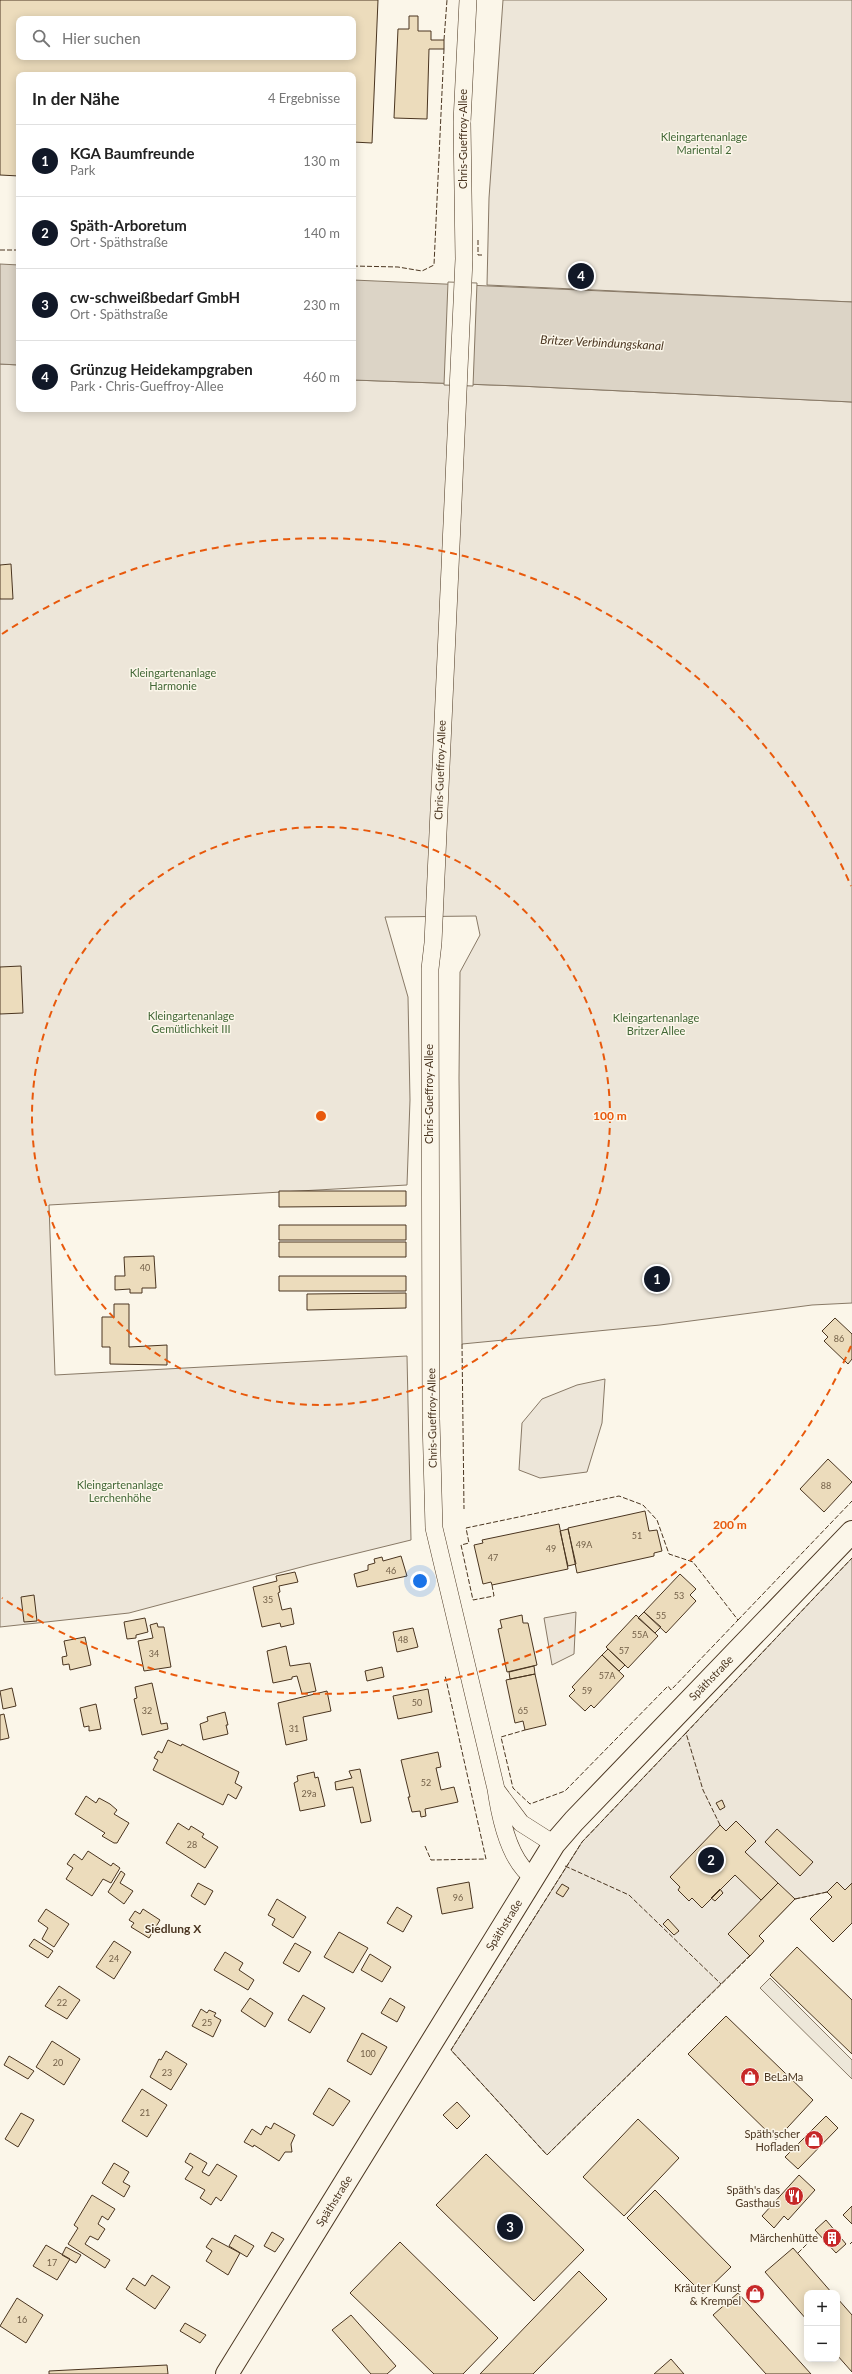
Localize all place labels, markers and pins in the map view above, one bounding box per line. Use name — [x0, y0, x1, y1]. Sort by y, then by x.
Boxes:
pin: 4 — [568, 261, 594, 291]
centre of rings — [314, 1109, 328, 1123]
pin: 1 — [644, 1264, 670, 1294]
pin: 2 — [698, 1845, 724, 1875]
shop icon: BeLaMa — [739, 2066, 761, 2088]
place label: BeLaMa — [764, 2070, 803, 2083]
place label: Späth'scher Hofladen — [745, 2127, 800, 2153]
shop icon: Späth'scher Hofladen — [803, 2129, 825, 2151]
place label: Späth's das Gasthaus — [727, 2183, 780, 2209]
restaurant icon: Späth's das Gasthaus — [783, 2185, 805, 2207]
pin: 3 — [497, 2212, 523, 2242]
building icon: Märchenhütte — [821, 2227, 843, 2249]
place label: Märchenhütte — [750, 2231, 818, 2244]
place label: Kräuter Kunst & Krempel — [674, 2281, 741, 2307]
shop icon: Kräuter Kunst & Krempel — [744, 2283, 766, 2305]

